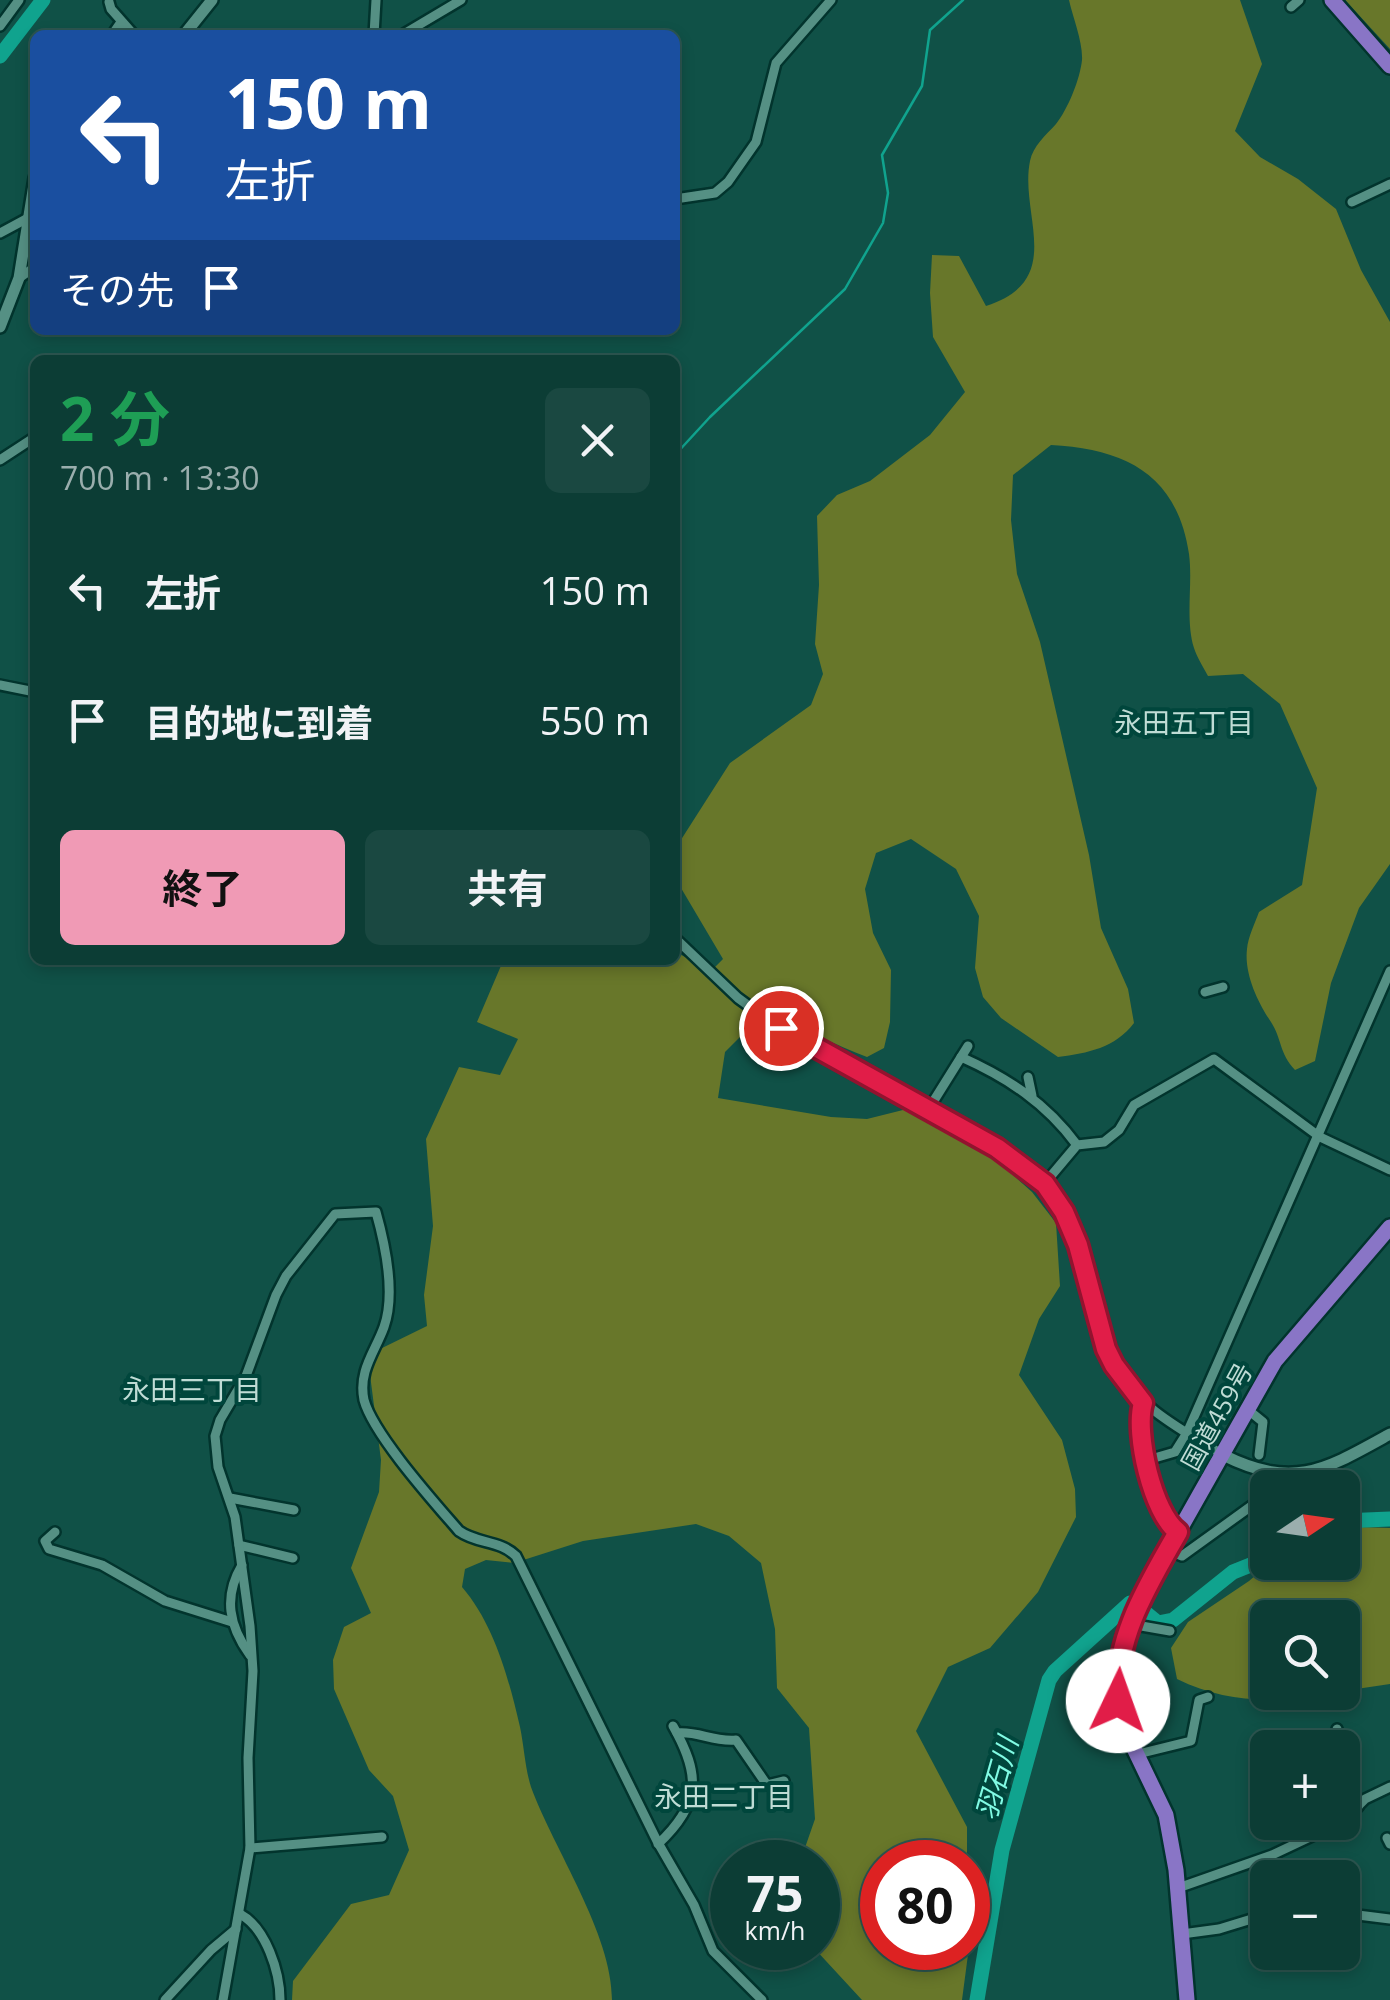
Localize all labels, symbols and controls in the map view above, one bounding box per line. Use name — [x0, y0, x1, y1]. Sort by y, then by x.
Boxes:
text: 150 m — [225, 54, 432, 150]
icon: left — [60, 70, 190, 200]
text: 左折 — [225, 149, 315, 210]
icon: arrive — [194, 260, 249, 315]
text: その先 — [60, 263, 174, 315]
text: 2 分 — [60, 377, 170, 459]
button: close — [545, 388, 650, 493]
text: 700 m · 13:30 — [60, 456, 259, 499]
icon: left — [60, 563, 115, 618]
text: 150 m — [540, 564, 650, 616]
text: 左折 — [145, 566, 221, 618]
icon: arrive — [60, 693, 115, 748]
text: 550 m — [540, 694, 650, 746]
text: 目的地に到着 — [145, 696, 373, 748]
district label: 永田五丁目 — [1114, 703, 1254, 741]
button: 終了 — [60, 830, 345, 945]
button: 共有 — [365, 830, 650, 945]
pin — [739, 986, 824, 1071]
icon: arrive — [754, 1001, 809, 1056]
street label: 国道459号 — [1173, 1356, 1259, 1476]
district label: 永田三丁目 — [122, 1370, 262, 1408]
north arrow — [1250, 1470, 1360, 1580]
map controls — [1250, 1470, 1360, 1970]
button: search — [1250, 1600, 1360, 1710]
position arrow — [1066, 1649, 1170, 1753]
water label: 羽石川 — [966, 1730, 1027, 1824]
button: + — [1250, 1730, 1360, 1840]
district label: 永田二丁目 — [654, 1777, 794, 1815]
speed limit sign: 80 — [860, 1840, 990, 1970]
text: 75 — [746, 1859, 804, 1927]
button: − — [1250, 1860, 1360, 1970]
text: km/h — [745, 1913, 805, 1947]

